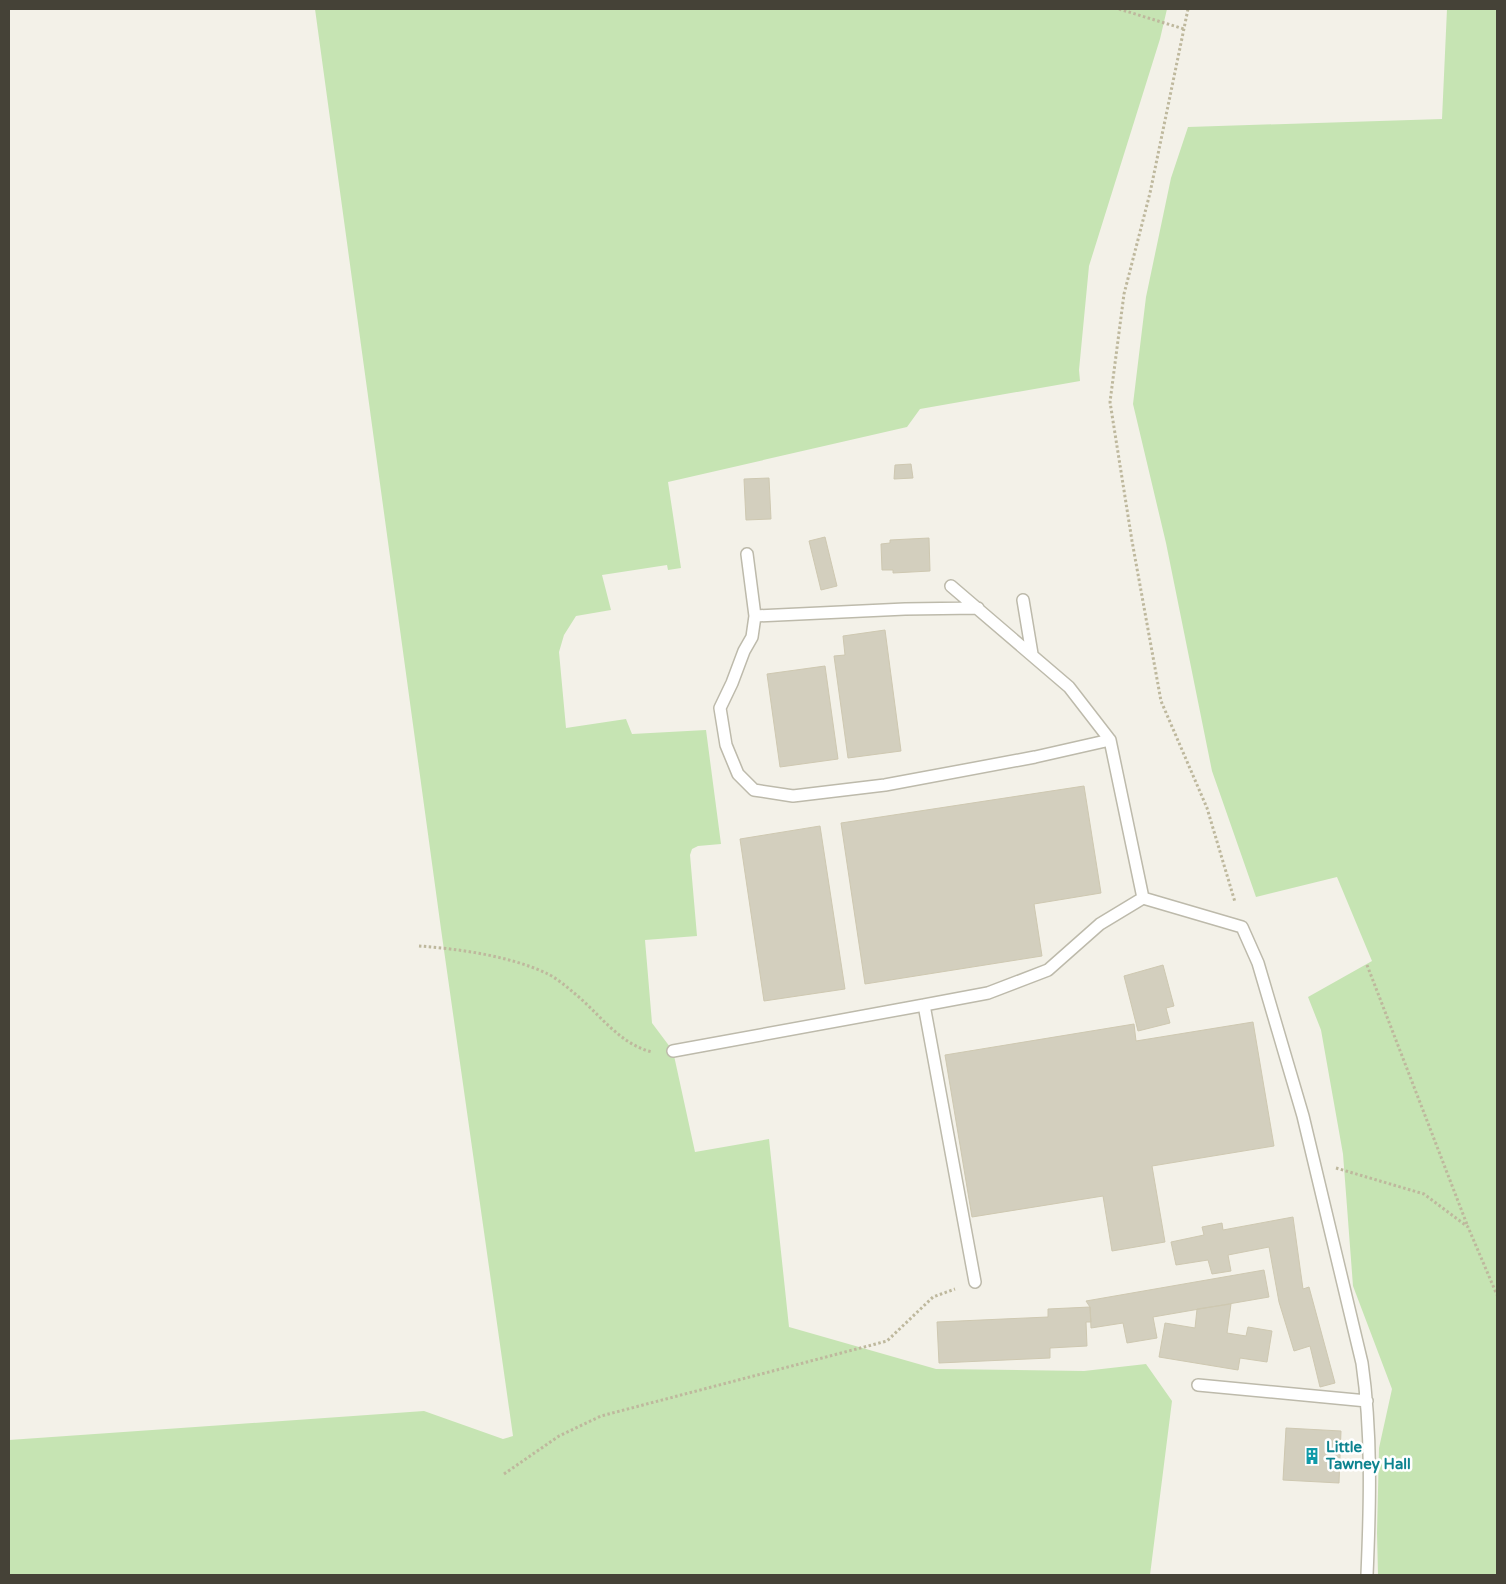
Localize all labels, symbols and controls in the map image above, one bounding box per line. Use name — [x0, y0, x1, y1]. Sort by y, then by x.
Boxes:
place label: Little Tawney Hall — [1325, 1438, 1411, 1474]
building icon: Little Tawney Hall — [1302, 1446, 1322, 1466]

